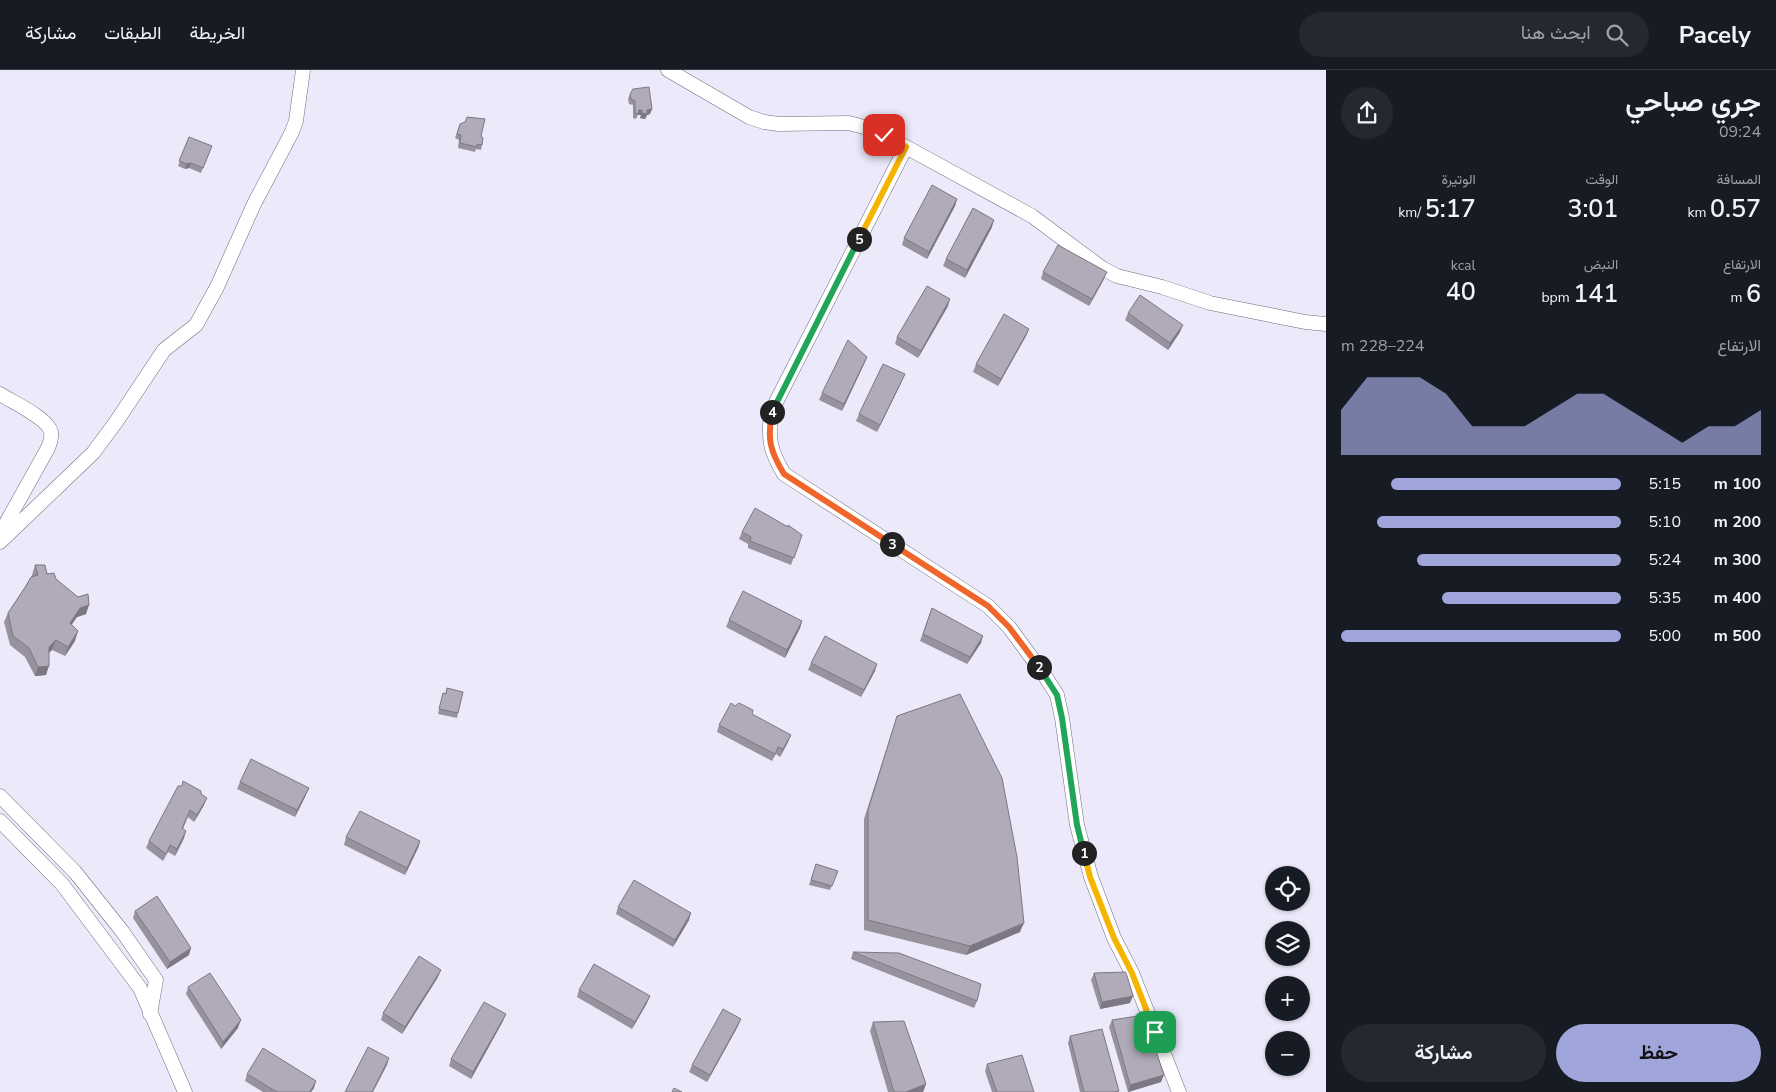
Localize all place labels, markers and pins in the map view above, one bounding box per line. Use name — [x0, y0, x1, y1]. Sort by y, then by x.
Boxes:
pin — [863, 114, 905, 156]
pin: 5 — [846, 226, 872, 252]
pin: 4 — [760, 400, 784, 424]
pin: 3 — [880, 532, 904, 556]
pin: 2 — [1026, 654, 1052, 680]
pin: 1 — [1072, 840, 1096, 866]
pin — [1134, 1011, 1176, 1053]

